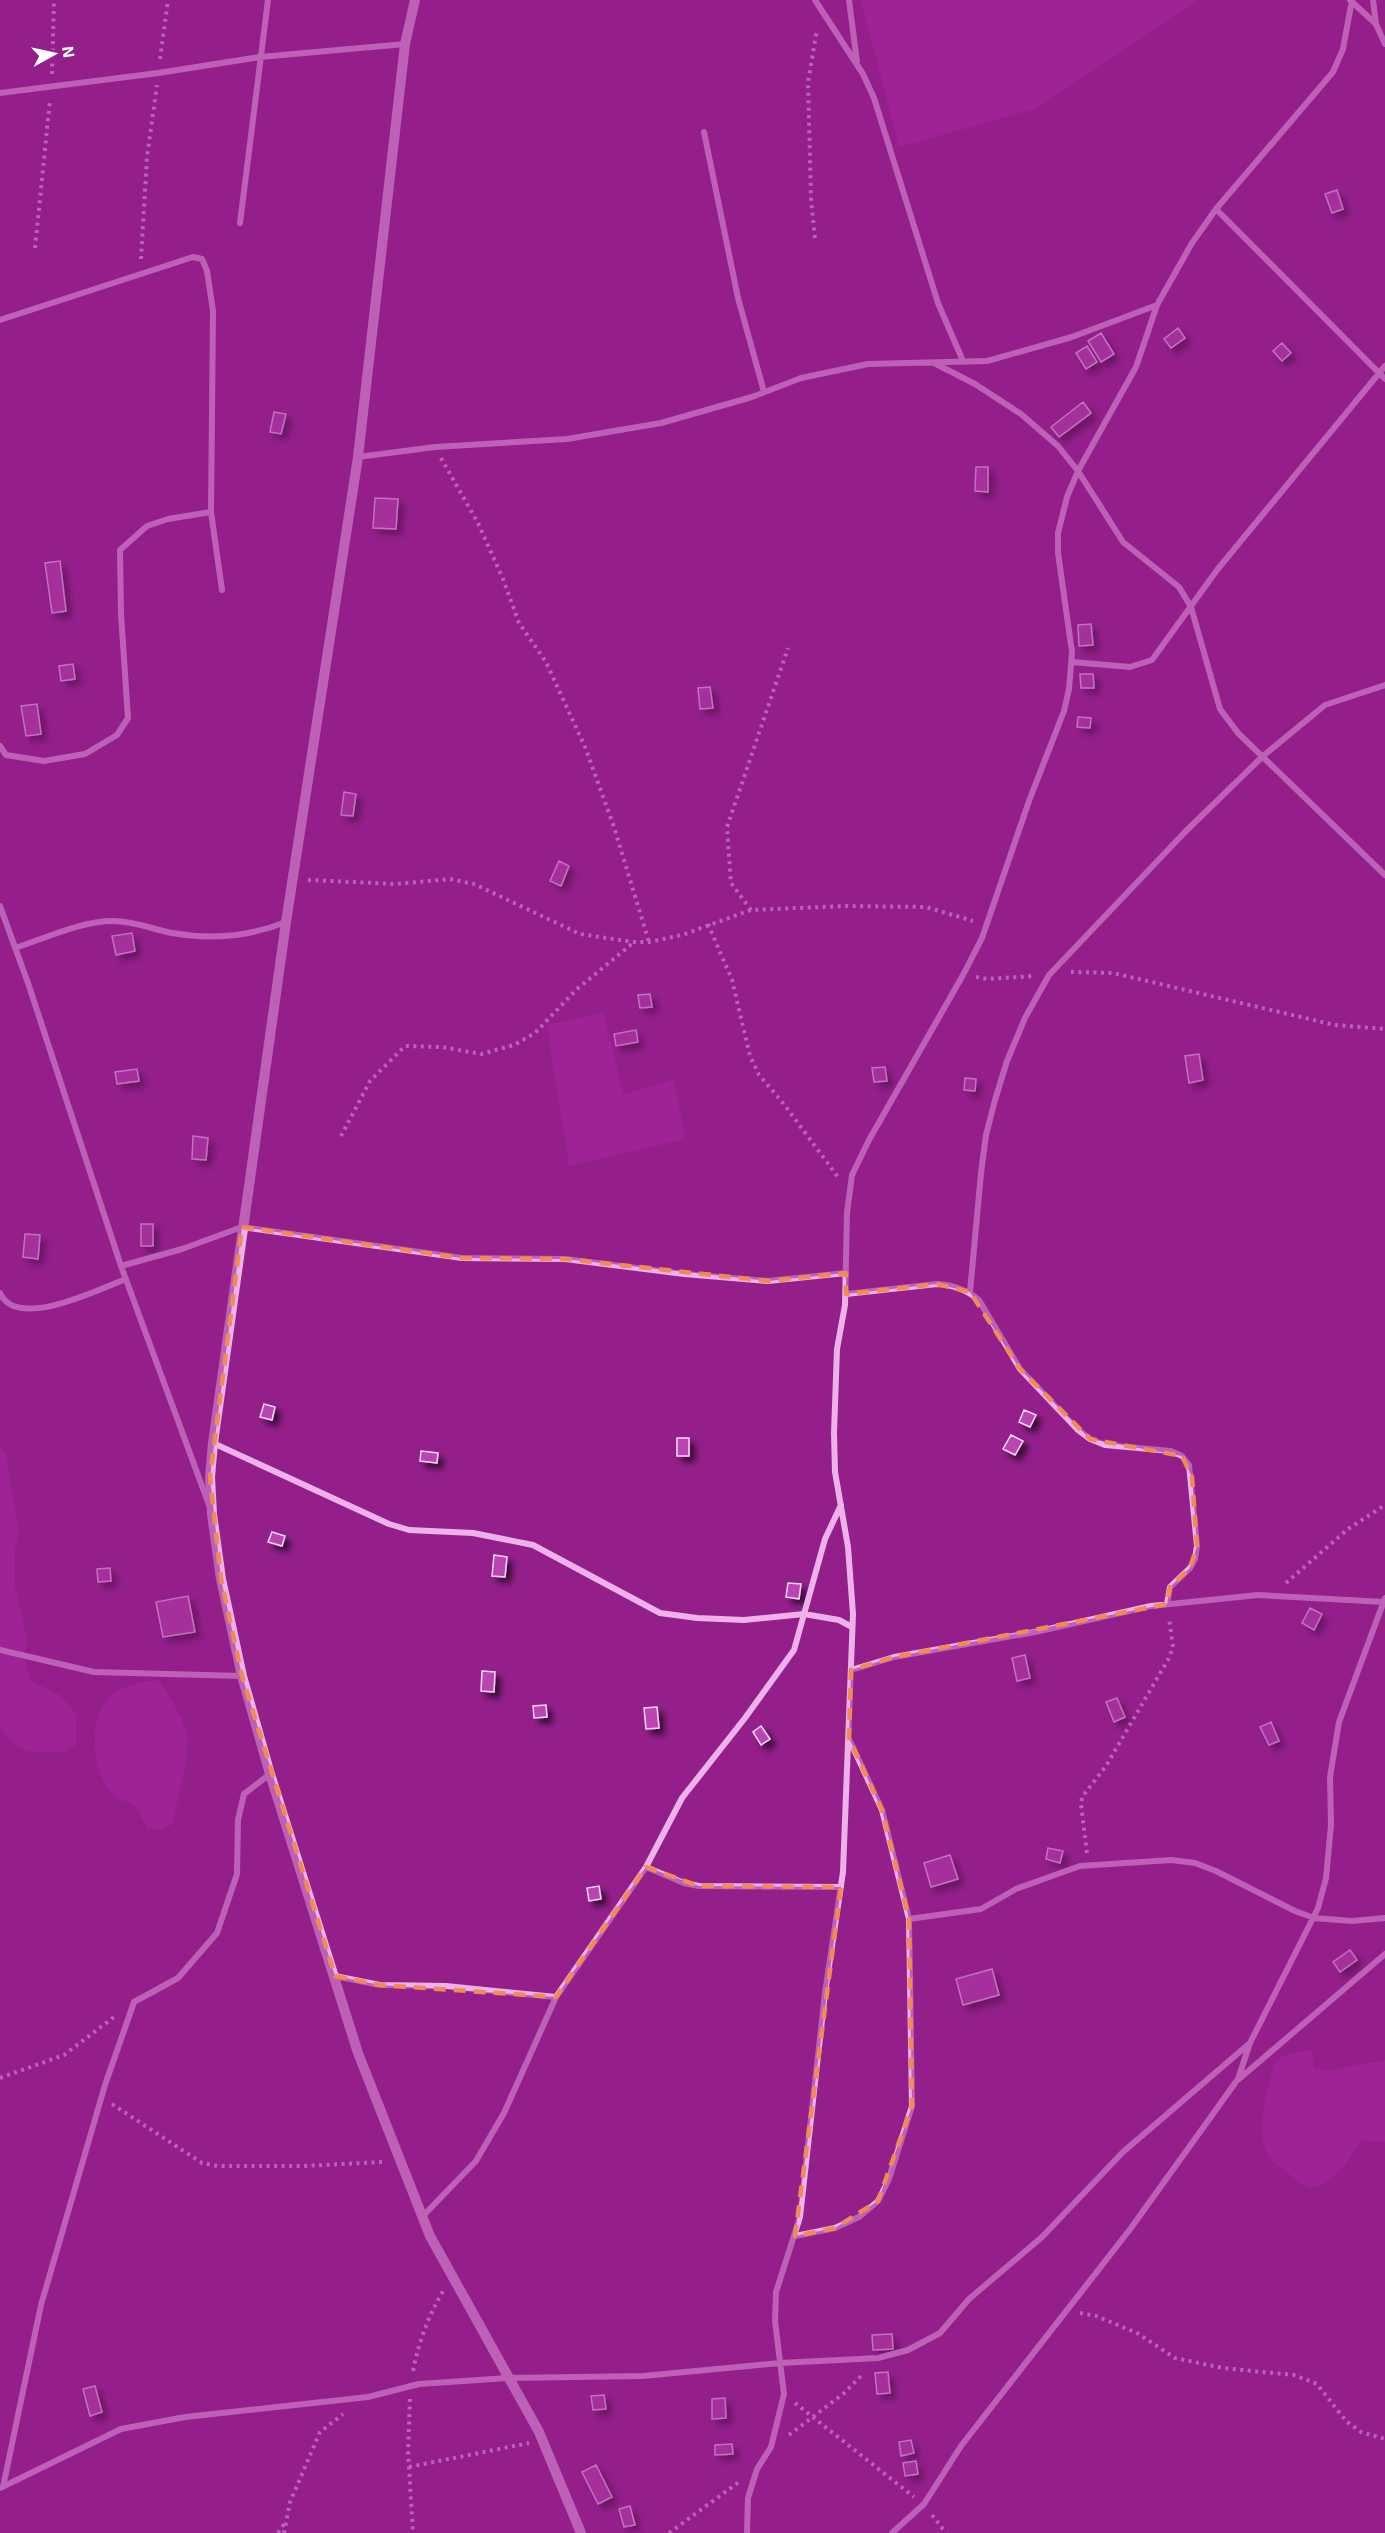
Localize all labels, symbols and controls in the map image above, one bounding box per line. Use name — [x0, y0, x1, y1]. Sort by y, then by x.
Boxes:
north arrow — [24, 24, 84, 84]
text: N — [59, 45, 80, 59]

